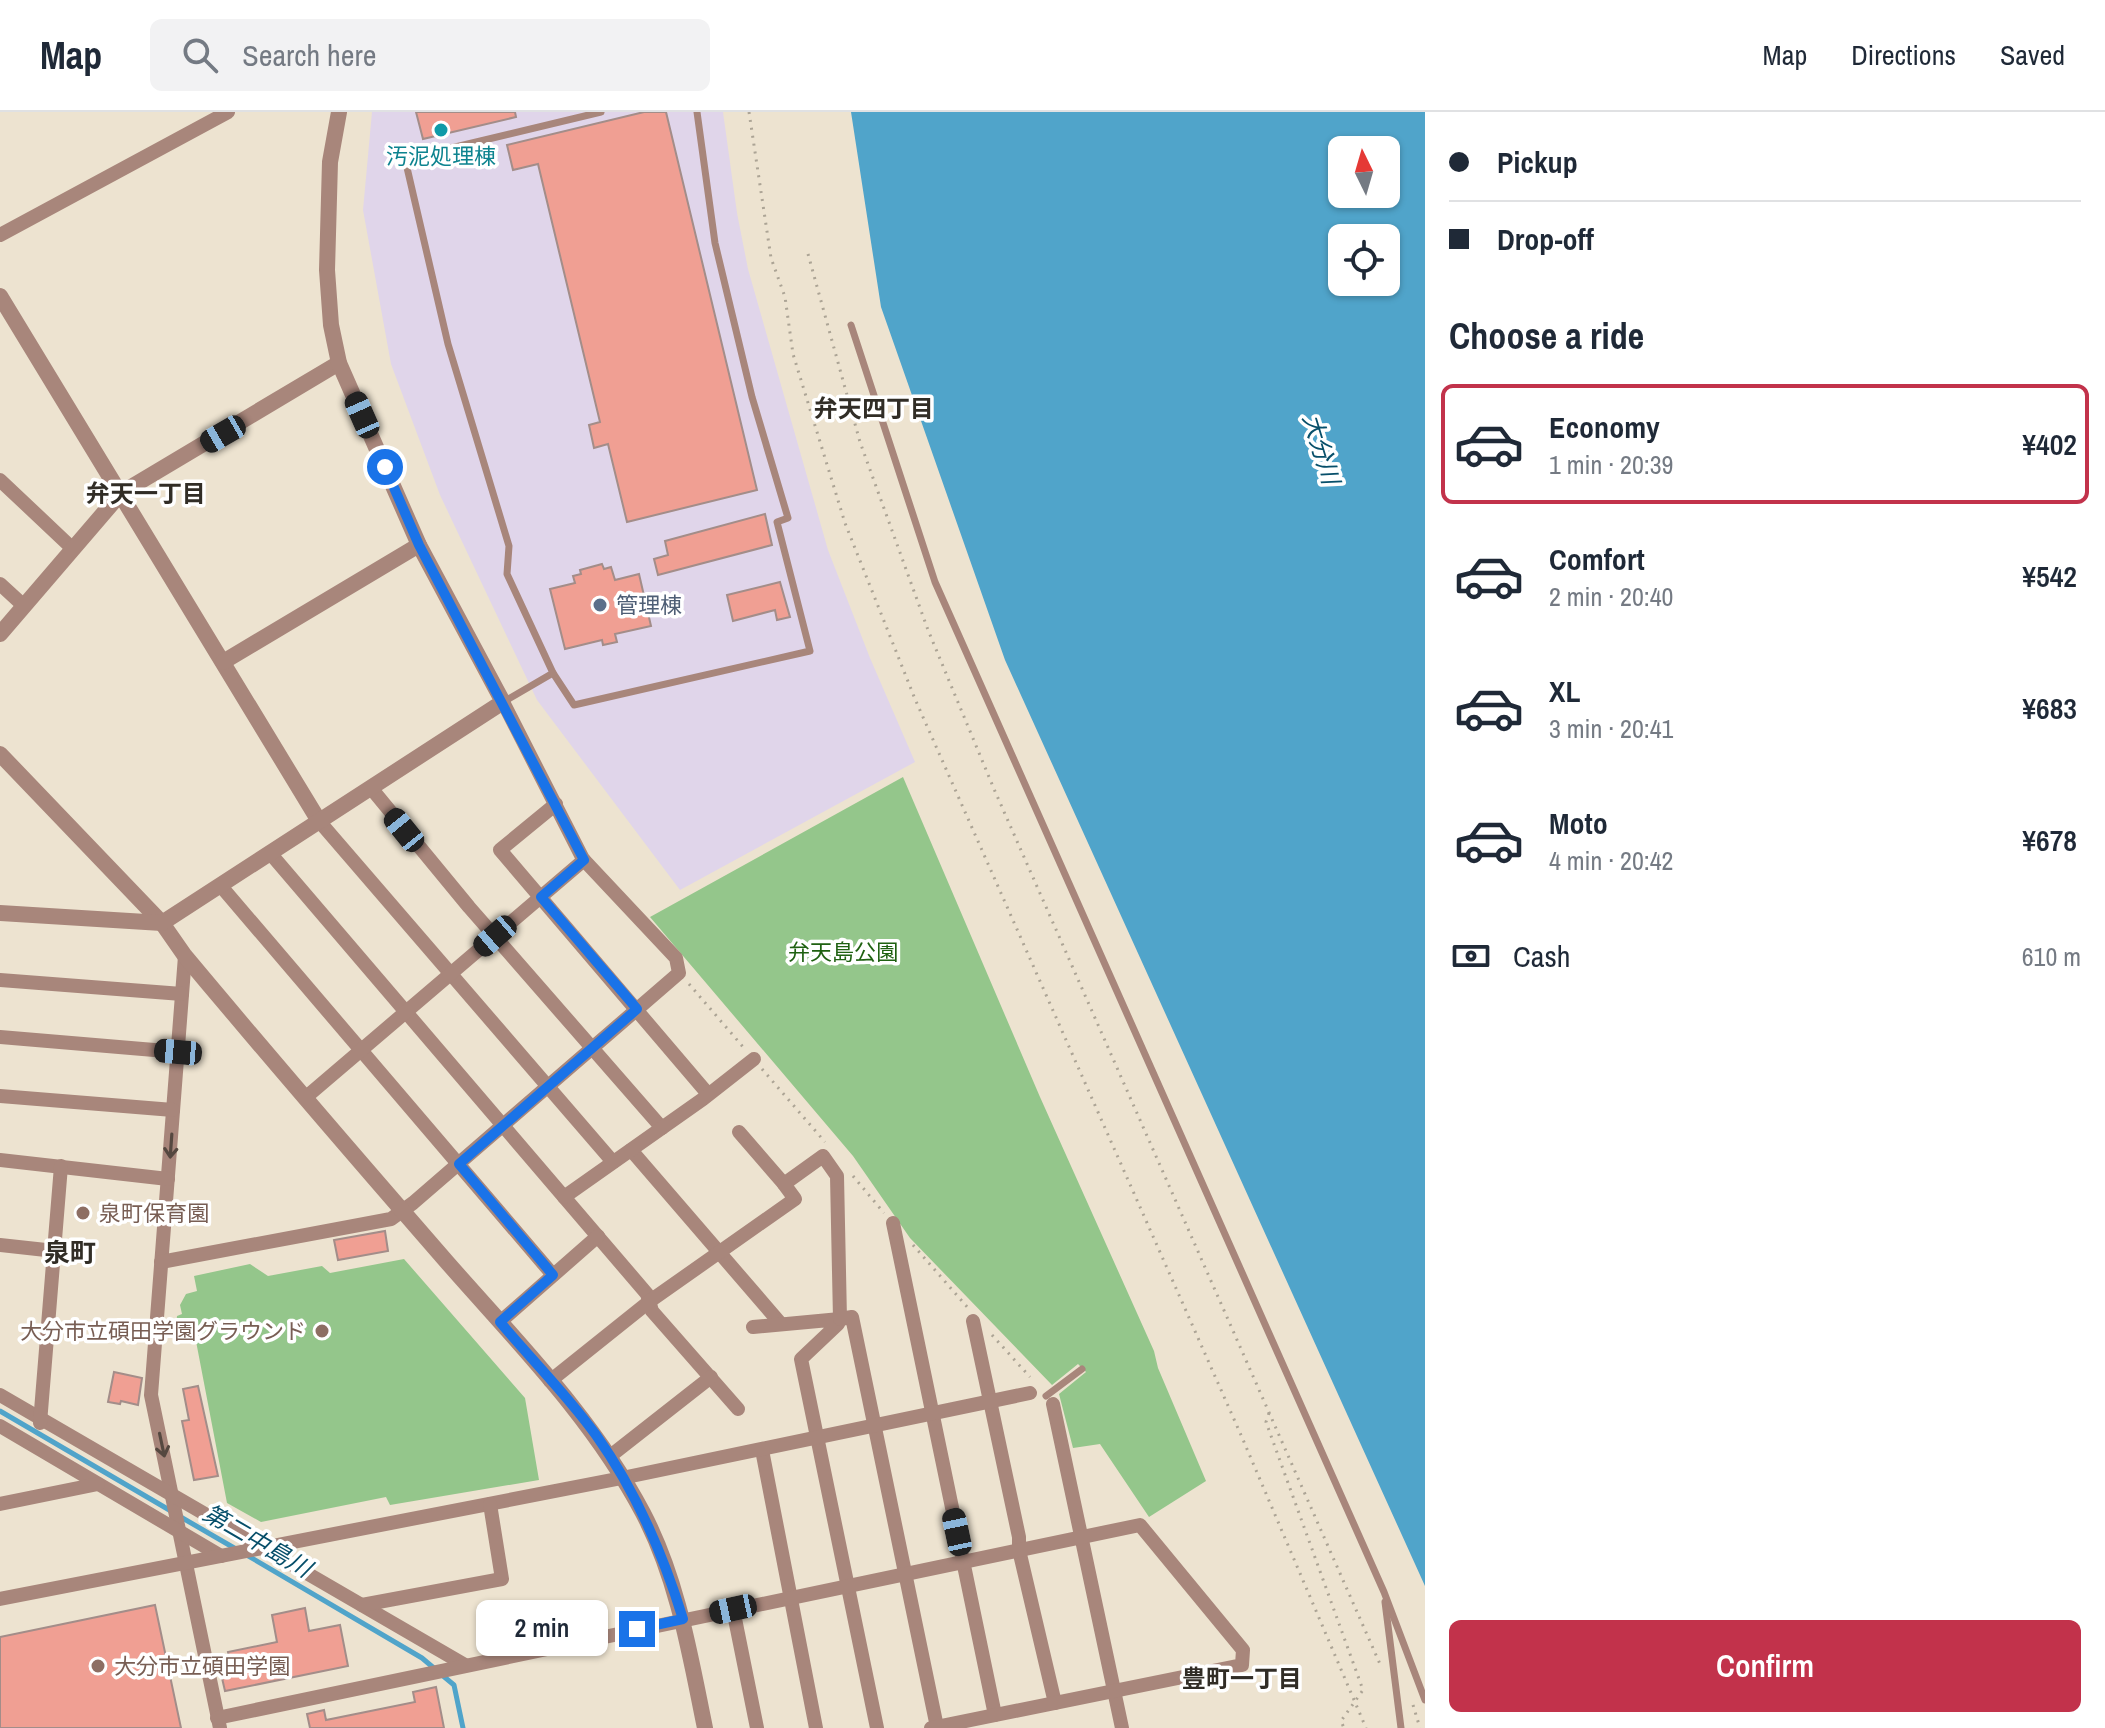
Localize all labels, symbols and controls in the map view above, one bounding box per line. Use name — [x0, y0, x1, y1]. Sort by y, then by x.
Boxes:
search box — [150, 19, 710, 91]
text: Map — [40, 30, 102, 81]
icon: search — [178, 33, 222, 77]
text: Search here — [242, 35, 376, 75]
text: Map — [1763, 36, 1807, 74]
text: Directions — [1851, 36, 1956, 74]
text: Saved — [2000, 36, 2065, 74]
marker: 汚泥処理棟 — [432, 121, 450, 139]
north arrow — [1328, 136, 1400, 208]
map controls — [1328, 136, 1400, 296]
place label: 汚泥処理棟 — [386, 141, 496, 171]
text: Pickup — [1497, 142, 1578, 182]
text: Drop-off — [1497, 219, 1594, 259]
button: locate — [1328, 224, 1400, 296]
text: Choose a ride — [1449, 312, 1644, 360]
car — [341, 388, 383, 442]
district label: 弁天四丁目 — [814, 392, 934, 424]
text: Economy — [1549, 407, 1660, 447]
icon: car — [1453, 408, 1525, 480]
water label: 大分川 — [1296, 410, 1349, 491]
car — [196, 412, 250, 456]
text: ¥402 — [2022, 424, 2077, 464]
text: 1 min · 20:39 — [1549, 447, 1673, 482]
route start — [367, 449, 403, 485]
district label: 弁天一丁目 — [86, 477, 206, 509]
text: Comfort — [1549, 539, 1645, 579]
icon: car — [1453, 540, 1525, 612]
text: ¥542 — [2022, 556, 2077, 596]
text: 2 min · 20:40 — [1549, 579, 1673, 614]
place label: 管理棟 — [616, 590, 682, 620]
marker: 管理棟 — [591, 596, 609, 614]
text: XL — [1549, 671, 1580, 711]
icon: car — [1453, 672, 1525, 744]
text: ¥683 — [2022, 688, 2077, 728]
text: 3 min · 20:41 — [1549, 711, 1673, 746]
text: Moto — [1549, 803, 1608, 843]
car — [380, 804, 428, 856]
icon: car — [1453, 804, 1525, 876]
text: ¥678 — [2022, 820, 2077, 860]
text: 4 min · 20:42 — [1549, 843, 1673, 878]
car — [469, 911, 521, 961]
icon: cash — [1449, 934, 1493, 978]
text: Cash — [1513, 936, 1570, 976]
park label: 弁天島公園 — [788, 937, 898, 967]
text: 610 m — [2022, 939, 2081, 974]
car — [153, 1038, 203, 1066]
one-way arrow — [163, 1132, 178, 1159]
place label: 泉町保育園 — [99, 1198, 209, 1228]
marker: 泉町保育園 — [74, 1204, 92, 1222]
district label: 泉町 — [44, 1235, 96, 1270]
place label: 大分市立碩田学園グラウンド — [20, 1316, 306, 1346]
marker: 大分市立碩田学園グラウンド — [313, 1322, 331, 1340]
one-way arrow — [155, 1432, 170, 1458]
water label: 第二中島川 — [198, 1496, 320, 1585]
car — [940, 1506, 974, 1558]
car — [707, 1592, 759, 1626]
callout: 2 min — [477, 1601, 609, 1657]
text: 2 min — [515, 1610, 569, 1645]
route end — [619, 1611, 655, 1647]
button: Confirm — [1449, 1620, 2081, 1712]
place label: 大分市立碩田学園 — [114, 1651, 290, 1681]
marker: 大分市立碩田学園 — [89, 1657, 107, 1675]
district label: 豊町一丁目 — [1182, 1662, 1302, 1694]

